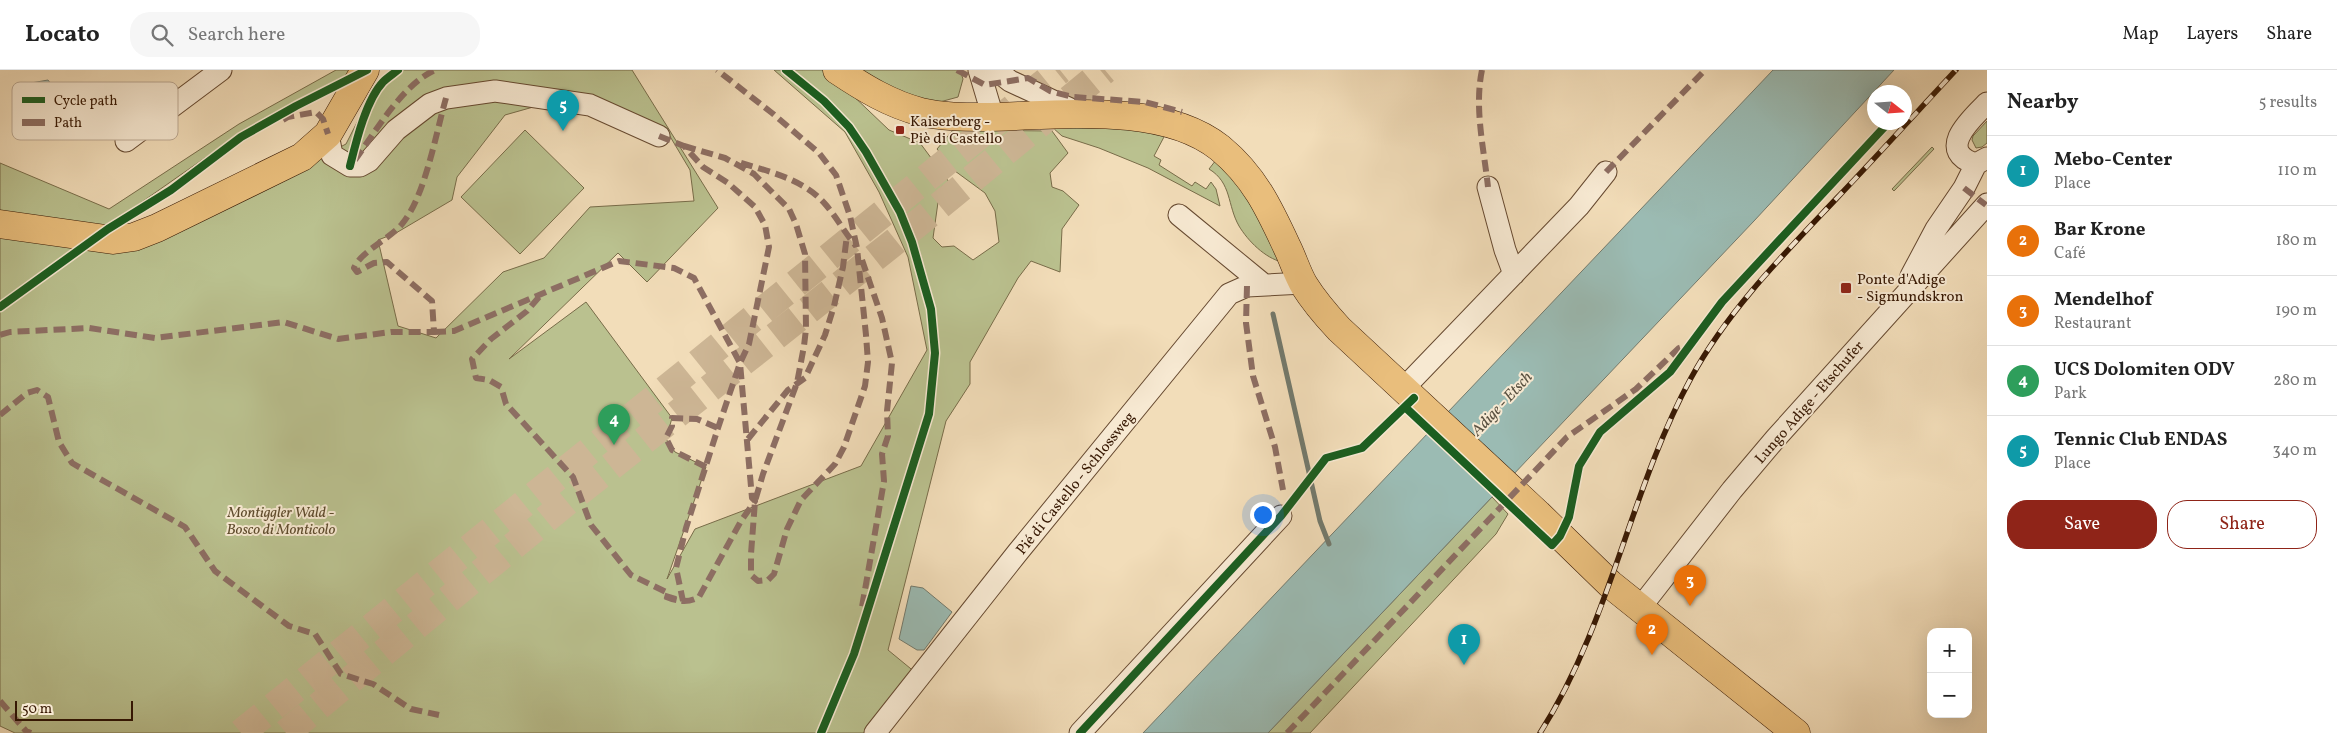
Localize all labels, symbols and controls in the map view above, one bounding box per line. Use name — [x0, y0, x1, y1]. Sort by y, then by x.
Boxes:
search box — [130, 12, 480, 57]
text: Locato — [25, 18, 100, 52]
icon: search — [148, 21, 176, 49]
text: Search here — [188, 22, 285, 48]
text: Map — [2122, 22, 2158, 47]
text: Layers — [2186, 22, 2238, 47]
text: Share — [2266, 22, 2312, 47]
legend — [12, 82, 178, 140]
north arrow — [1867, 85, 1912, 130]
text: Nearby — [2007, 88, 2078, 117]
pin: 5 — [547, 90, 579, 131]
text: Cycle path — [54, 92, 118, 111]
text: 5 results — [2259, 92, 2317, 114]
place label: Kaiserberg - Piè di Castello — [910, 112, 1002, 150]
text: Path — [54, 114, 82, 133]
marker: Kaiserberg - Piè di Castello — [894, 124, 906, 136]
text: Mebo-Center — [2054, 147, 2172, 173]
text: 1 — [2020, 160, 2026, 182]
text: 110 m — [2278, 160, 2317, 182]
text: Place — [2054, 173, 2091, 195]
text: Bar Krone — [2054, 217, 2145, 243]
text: 2 — [2019, 230, 2027, 252]
text: 180 m — [2276, 230, 2317, 252]
text: Café — [2054, 243, 2085, 265]
place label: Ponte d'Adige - Sigmundskron — [1857, 270, 1963, 308]
marker: Ponte d'Adige - Sigmundskron — [1839, 281, 1853, 295]
text: Mendelhof — [2054, 287, 2152, 313]
text: 3 — [2019, 300, 2027, 322]
text: 190 m — [2275, 300, 2317, 322]
text: Restaurant — [2054, 313, 2132, 335]
street label: Lungo Adige - Etschufer — [1751, 337, 1870, 469]
text: UCS Dolomiten ODV — [2054, 357, 2235, 383]
water label: Adige - Etsch — [1466, 367, 1538, 442]
text: 4 — [2018, 370, 2028, 392]
text: 280 m — [2273, 370, 2317, 392]
text: Park — [2054, 383, 2087, 405]
pin: 4 — [598, 404, 630, 445]
street label: Pié di Castello - Schlossweg — [1012, 408, 1141, 560]
text: Tennic Club ENDAS — [2054, 427, 2227, 453]
text: 5 — [2019, 440, 2027, 462]
text: 340 m — [2273, 440, 2317, 462]
text: Place — [2054, 453, 2091, 475]
button: Save — [2007, 500, 2157, 549]
button: Share — [2167, 500, 2317, 549]
your location — [1250, 502, 1276, 528]
park label: Montiggler Wald - Bosco di Monticolo — [227, 503, 336, 541]
pin: 3 — [1674, 565, 1706, 606]
pin: 2 — [1636, 614, 1668, 655]
pin: 1 — [1448, 624, 1480, 665]
map controls — [1927, 628, 1972, 718]
button: + — [1927, 628, 1972, 673]
button: − — [1927, 673, 1972, 718]
scale bar — [15, 698, 132, 721]
text: 50 m — [22, 700, 52, 719]

